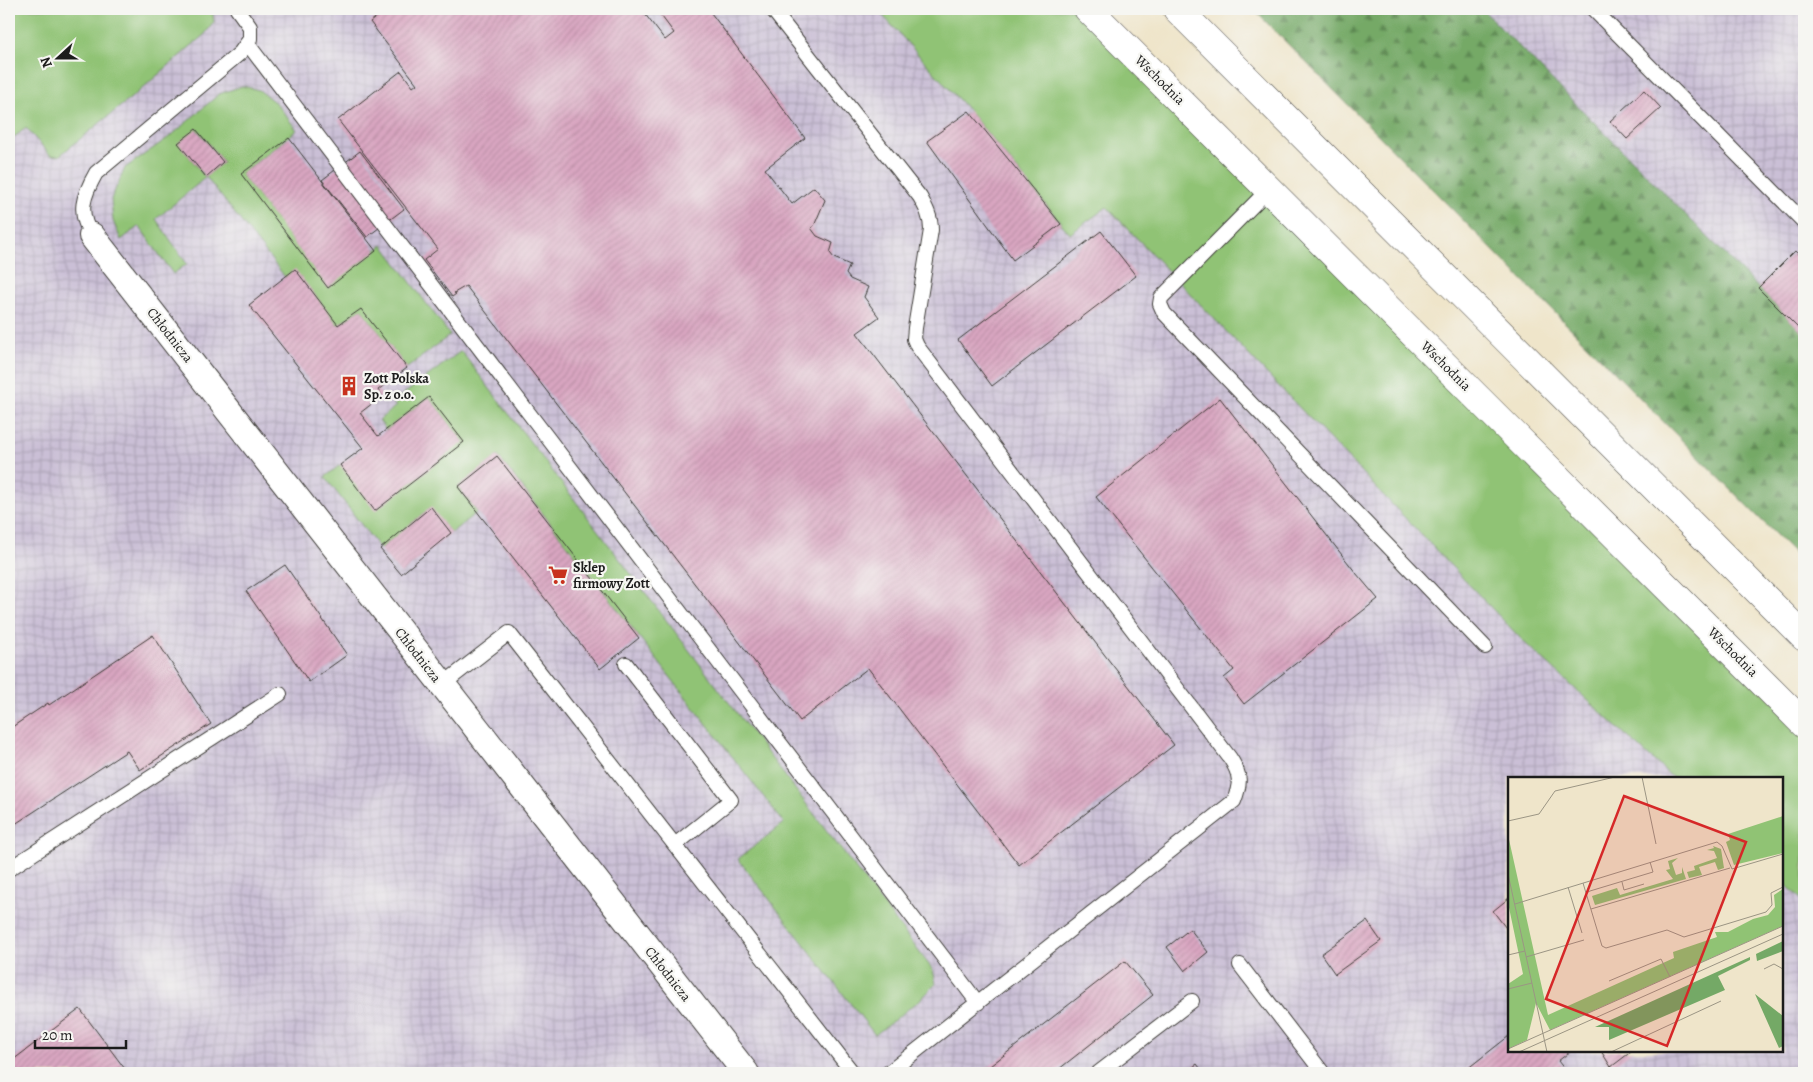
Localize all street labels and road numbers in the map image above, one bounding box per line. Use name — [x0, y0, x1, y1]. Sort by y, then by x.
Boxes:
street label: Wschodnia — [1130, 50, 1190, 110]
street label: Chłodnicza — [142, 304, 198, 367]
street label: Wschodnia — [1416, 336, 1476, 396]
street label: Wschodnia — [1703, 622, 1763, 682]
street label: Chłodnicza — [390, 624, 446, 687]
street label: Chłodnicza — [640, 943, 696, 1006]

